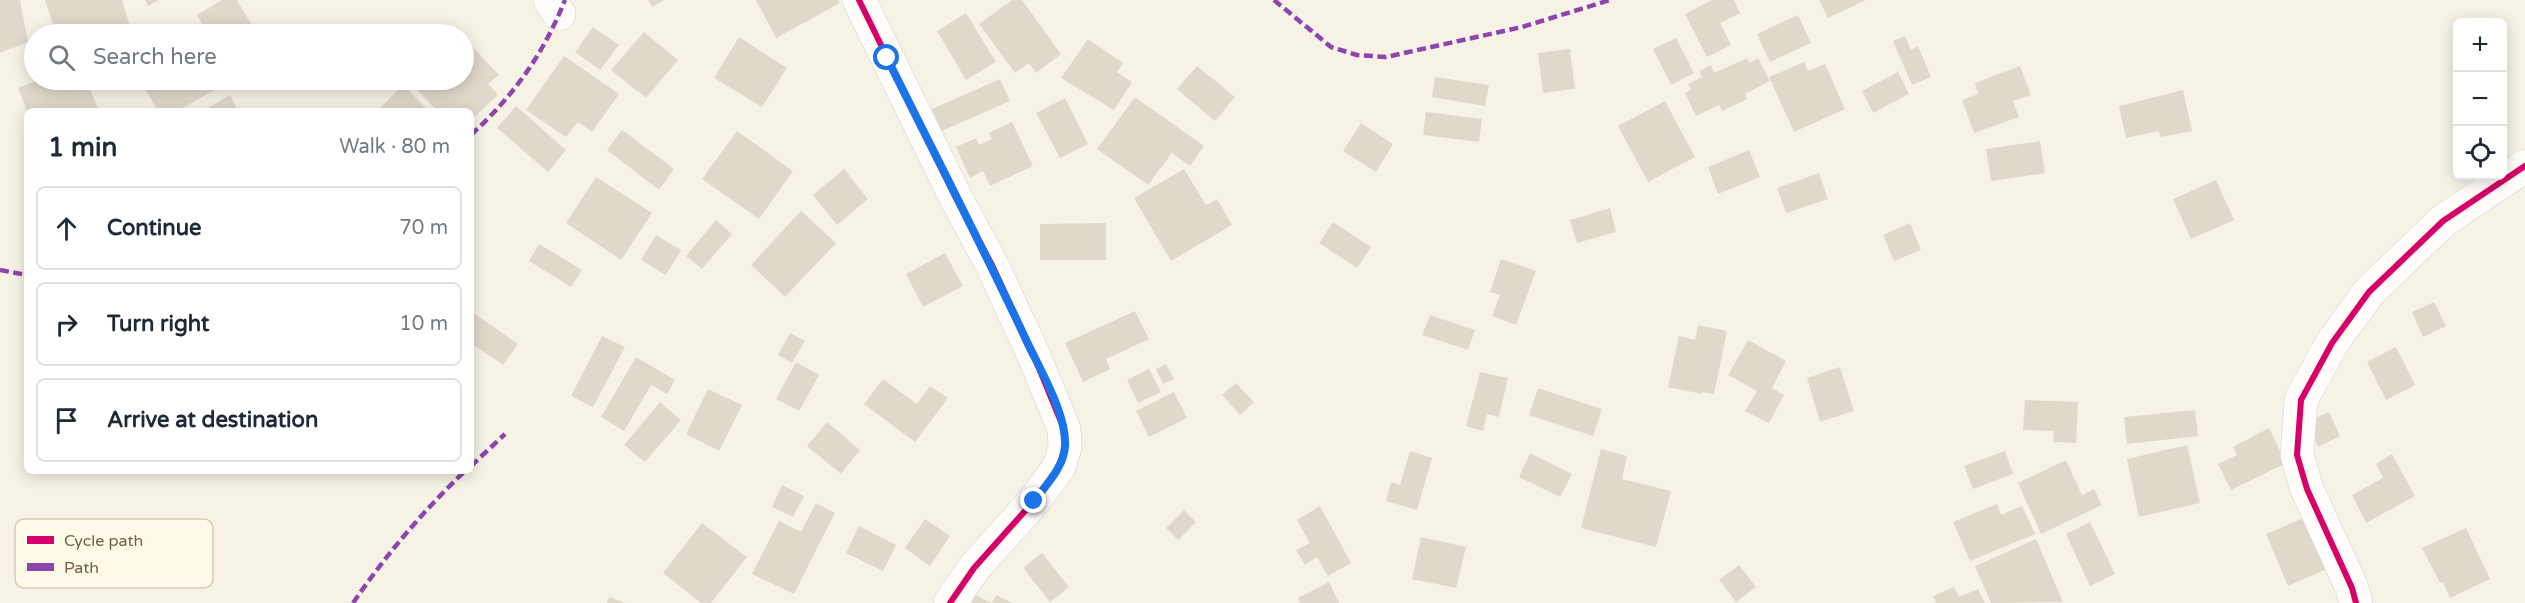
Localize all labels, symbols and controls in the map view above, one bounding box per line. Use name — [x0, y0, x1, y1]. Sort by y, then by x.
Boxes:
map controls — [2453, 18, 2507, 180]
button: + — [2453, 18, 2507, 72]
search box — [24, 24, 474, 90]
icon: search — [45, 41, 78, 74]
text: Search here — [93, 44, 217, 70]
route start — [873, 44, 899, 70]
button: − — [2453, 72, 2507, 126]
button: locate — [2453, 126, 2507, 180]
text: 1 min — [48, 132, 117, 163]
text: Walk · 80 m — [339, 135, 450, 159]
icon: ahead — [50, 212, 83, 245]
text: Continue — [107, 215, 202, 241]
text: 70 m — [399, 216, 448, 240]
icon: right — [50, 308, 83, 341]
text: Turn right — [107, 311, 209, 337]
text: 10 m — [399, 312, 448, 336]
icon: arrive — [50, 404, 83, 437]
text: Arrive at destination — [107, 407, 318, 433]
route end — [1020, 487, 1046, 513]
legend — [15, 519, 213, 588]
text: Cycle path — [64, 531, 143, 551]
text: Path — [64, 558, 99, 578]

